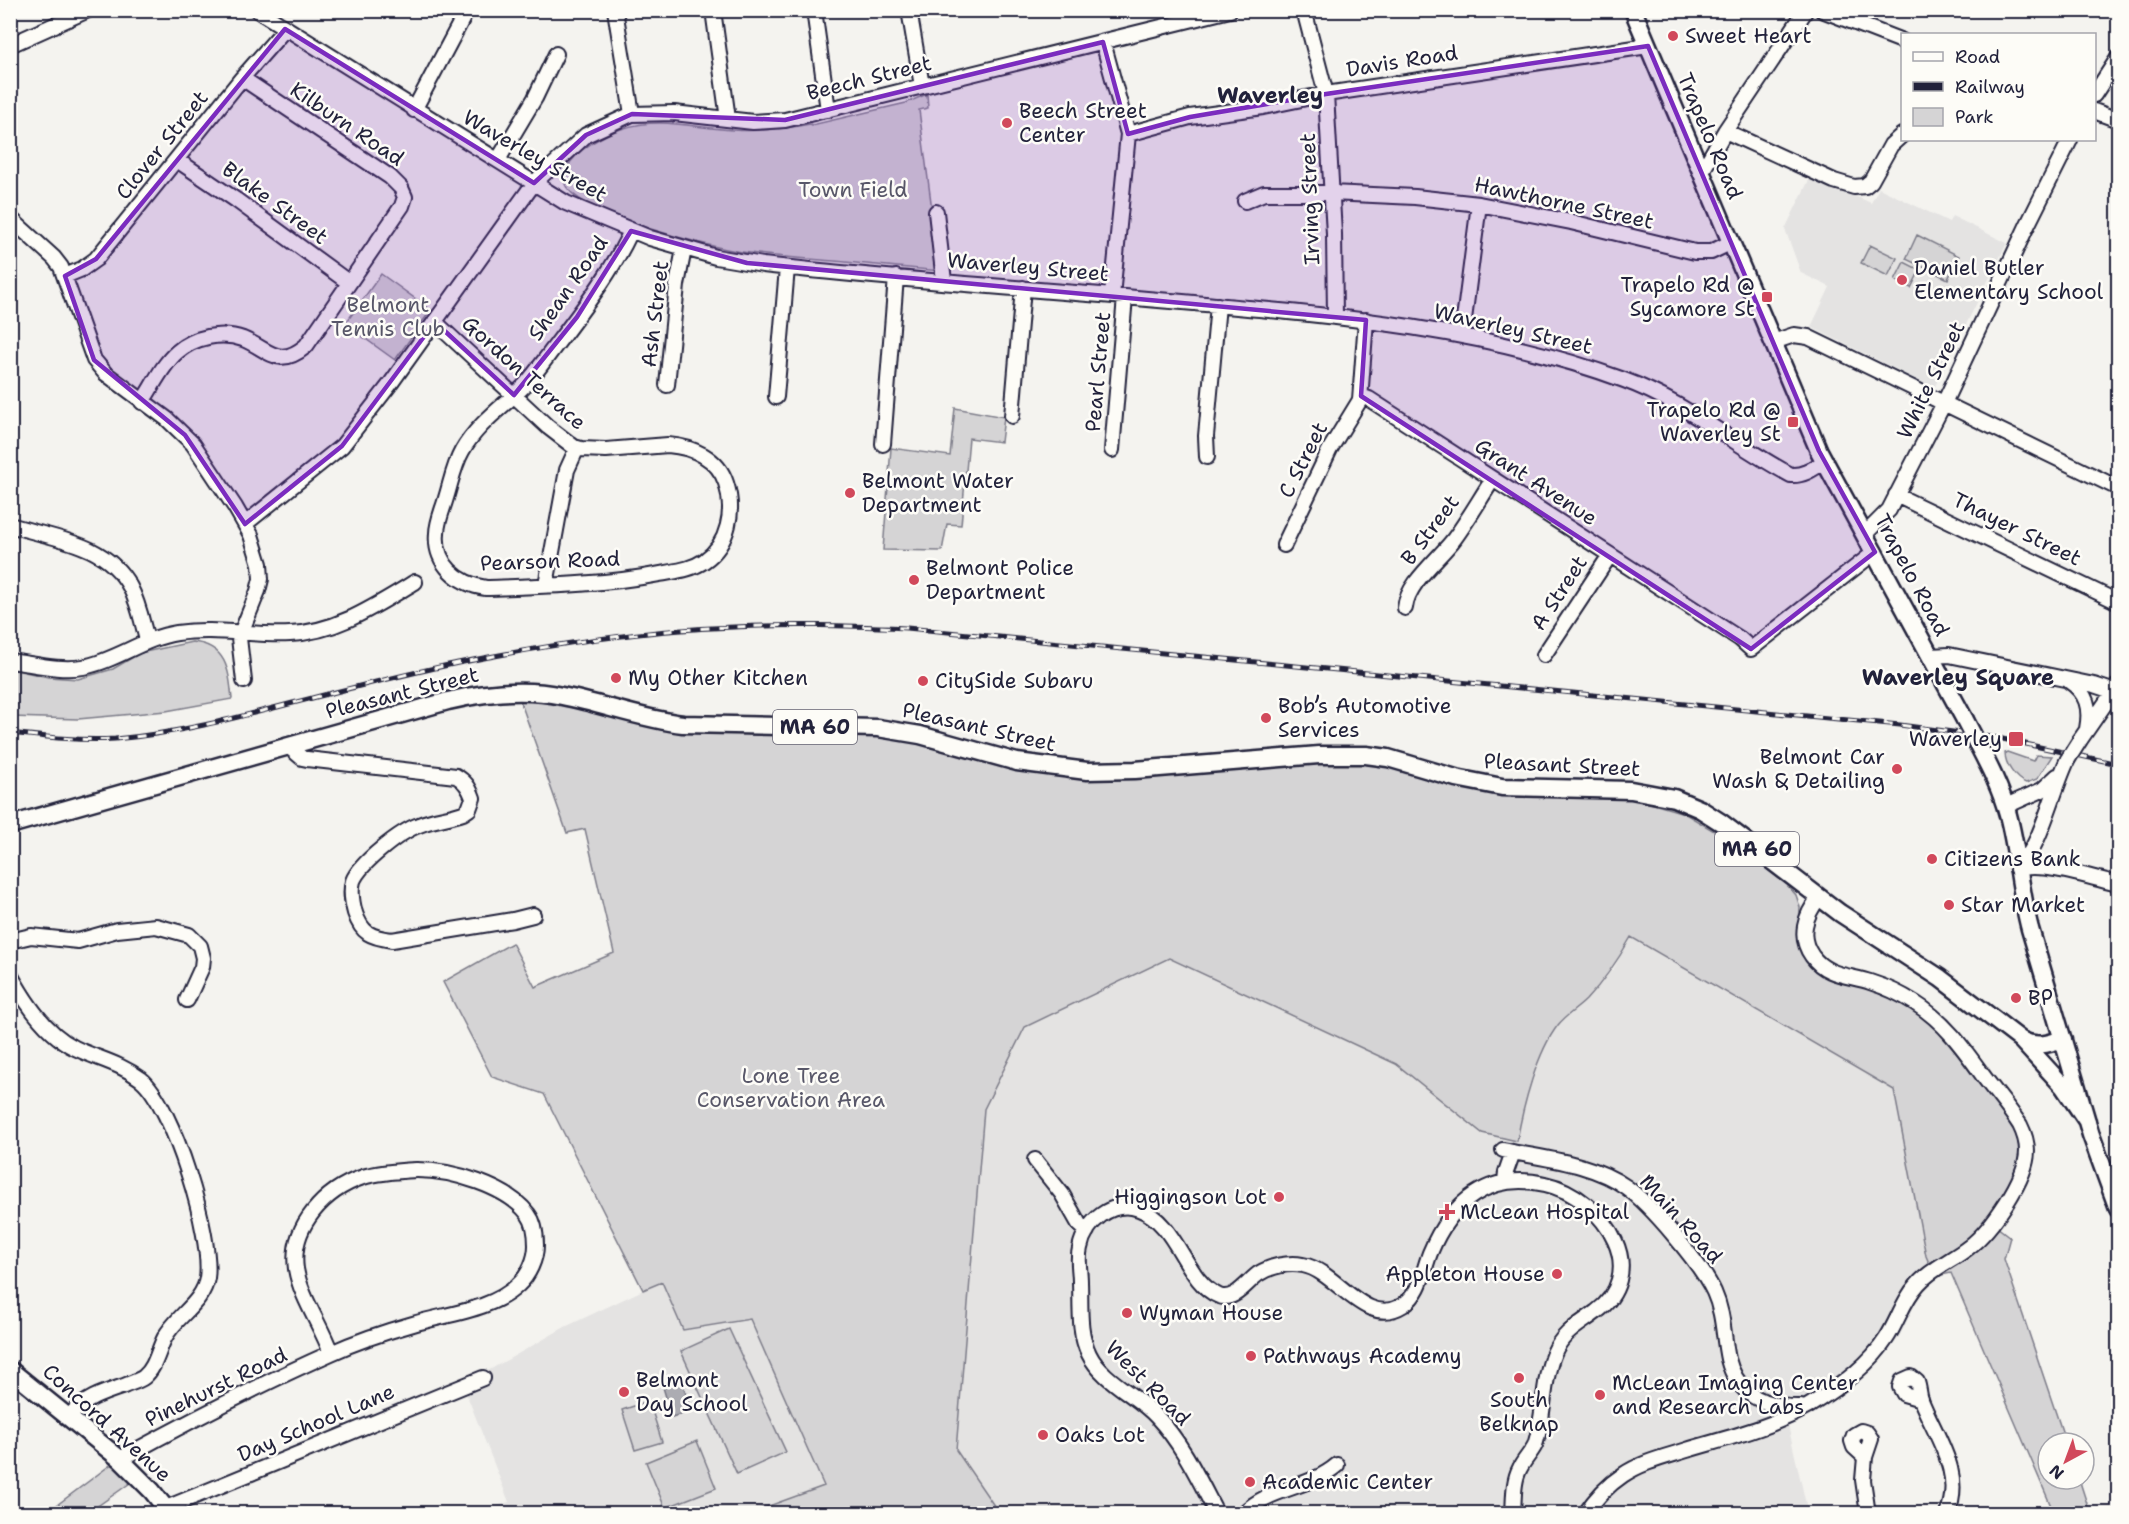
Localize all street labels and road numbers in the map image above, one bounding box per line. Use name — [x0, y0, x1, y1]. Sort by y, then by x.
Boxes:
street label: Davis Road — [1344, 38, 1460, 84]
street label: Beech Street — [804, 49, 934, 107]
street label: Trapelo Road — [1671, 68, 1749, 204]
street label: Kilburn Road — [284, 76, 410, 172]
street label: Clover Street — [109, 85, 215, 205]
street label: Waverley Street — [458, 103, 612, 209]
street label: Irving Street — [1294, 133, 1326, 265]
street label: Blake Street — [216, 155, 334, 251]
street label: Hawthorne Street — [1472, 170, 1656, 236]
street label: Shean Road — [522, 230, 614, 346]
street label: Waverley Street — [946, 246, 1110, 288]
street label: Ash Street — [635, 259, 675, 369]
street label: Waverley Street — [1431, 297, 1595, 361]
street label: Gordon Terrace — [456, 310, 592, 436]
street label: Pearl Street — [1079, 311, 1117, 433]
street label: White Street — [1890, 317, 1972, 443]
street label: C Street — [1272, 417, 1334, 503]
street label: Grant Avenue — [1469, 432, 1603, 532]
street label: Thayer Street — [1948, 486, 2086, 572]
street label: B Street — [1394, 489, 1466, 571]
street label: Trapelo Road — [1868, 509, 1956, 641]
street label: Pearson Road — [479, 545, 621, 577]
street label: A Street — [1524, 550, 1594, 636]
street label: Pleasant Street — [322, 660, 482, 726]
street label: Pleasant Street — [899, 696, 1059, 758]
road number: MA 60 — [773, 710, 857, 744]
street label: Pleasant Street — [1483, 747, 1641, 783]
road number: MA 60 — [1715, 832, 1799, 866]
street label: Main Road — [1633, 1168, 1729, 1270]
street label: West Road — [1099, 1334, 1197, 1432]
street label: Pinehurst Road — [140, 1340, 292, 1434]
street label: Concord Avenue — [37, 1358, 177, 1488]
street label: Day School Lane — [233, 1377, 399, 1469]

